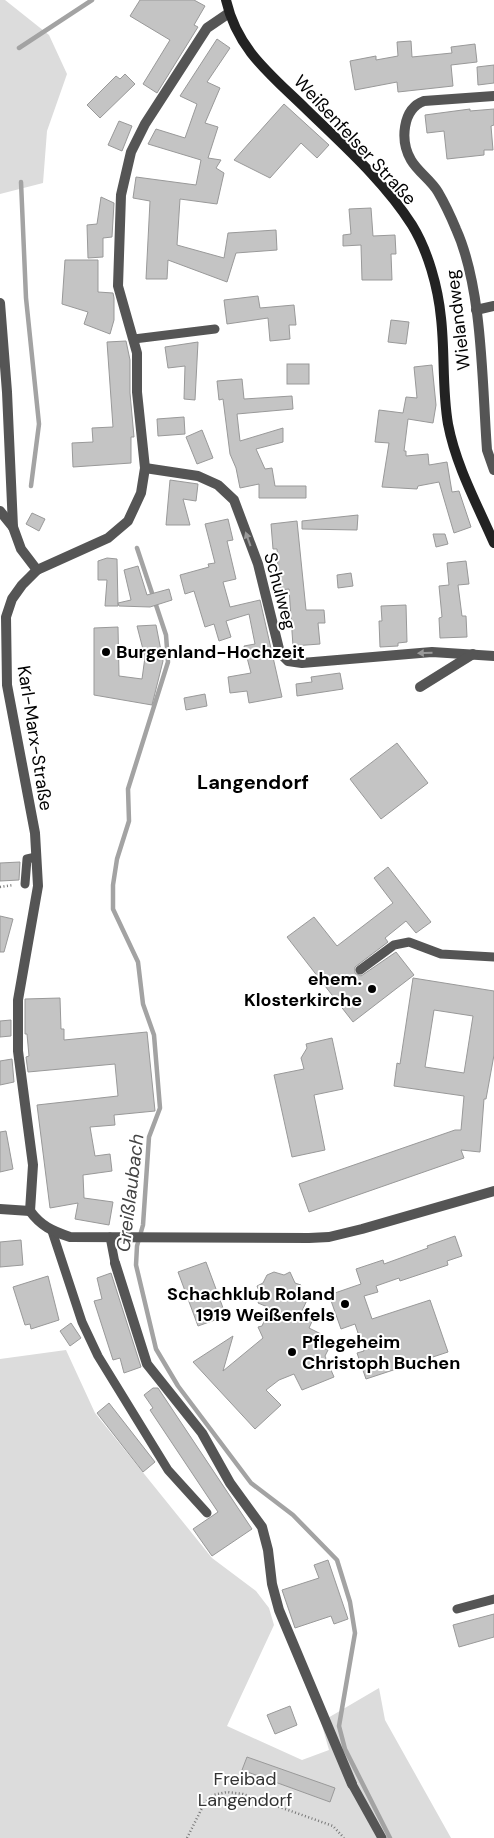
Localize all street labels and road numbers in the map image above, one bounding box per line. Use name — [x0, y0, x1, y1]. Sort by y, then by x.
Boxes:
street label: Weißenfelser Straße — [288, 70, 422, 210]
street label: Wielandweg — [440, 268, 476, 372]
street label: Schulweg — [258, 550, 302, 632]
street label: Karl-Marx-Straße — [12, 664, 58, 812]

